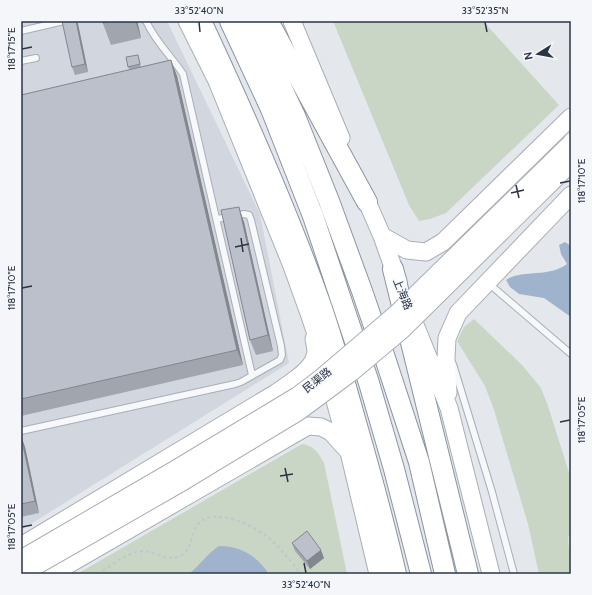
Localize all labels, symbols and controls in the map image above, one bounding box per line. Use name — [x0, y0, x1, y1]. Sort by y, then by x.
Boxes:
text: 33°52'40"N — [175, 4, 223, 17]
text: 33°52'35"N — [461, 4, 509, 17]
text: 118°17'15"E — [5, 27, 18, 70]
north arrow — [518, 34, 558, 74]
text: N — [521, 51, 536, 61]
text: 118°17'10"E — [575, 158, 588, 203]
text: 118°17'10"E — [5, 265, 18, 310]
street label: 上海路 — [390, 276, 416, 312]
street label: 民渠路 — [300, 364, 334, 396]
text: 118°17'05"E — [575, 396, 588, 443]
text: 118°17'05"E — [5, 503, 18, 550]
text: 33°52'40"N — [282, 578, 330, 591]

